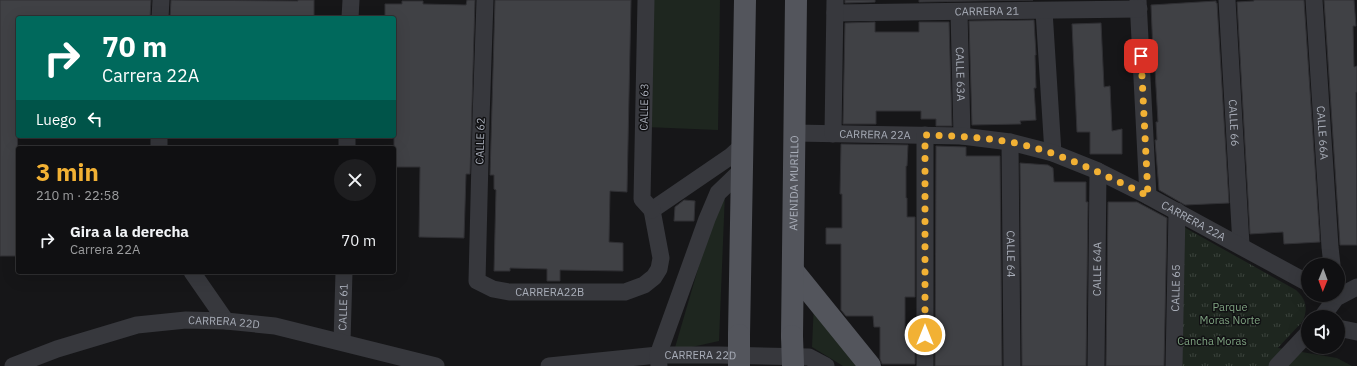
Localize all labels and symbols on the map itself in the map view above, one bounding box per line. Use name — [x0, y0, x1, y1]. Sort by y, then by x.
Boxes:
street label: CARRERA 21 — [955, 4, 1020, 18]
pin — [1124, 39, 1158, 73]
street label: CALLE 63A — [953, 47, 968, 101]
street label: CALLE 63 — [637, 83, 651, 131]
street label: CALLE 66 — [1226, 99, 1242, 147]
street label: CALLE 66A — [1314, 105, 1331, 160]
street label: CALLE 62 — [472, 117, 488, 165]
street label: CARRERA 22A — [839, 127, 911, 142]
street label: AVENIDA MURILLO — [786, 135, 801, 231]
street label: CARRERA 22A — [1159, 198, 1228, 244]
street label: CALLE 64 — [1004, 230, 1018, 278]
street label: CALLE 64A — [1090, 242, 1104, 296]
north arrow — [1301, 258, 1345, 302]
street label: CALLE 65 — [1168, 264, 1183, 312]
street label: CALLE 61 — [335, 283, 351, 331]
street label: CARRERA22B — [515, 285, 584, 299]
park label: Parque Moras Norte — [1200, 300, 1260, 327]
street label: CARRERA 22D — [188, 313, 260, 331]
position arrow — [904, 314, 946, 356]
park label: Cancha Moras — [1177, 334, 1247, 348]
street label: CARRERA 22D — [665, 348, 736, 362]

